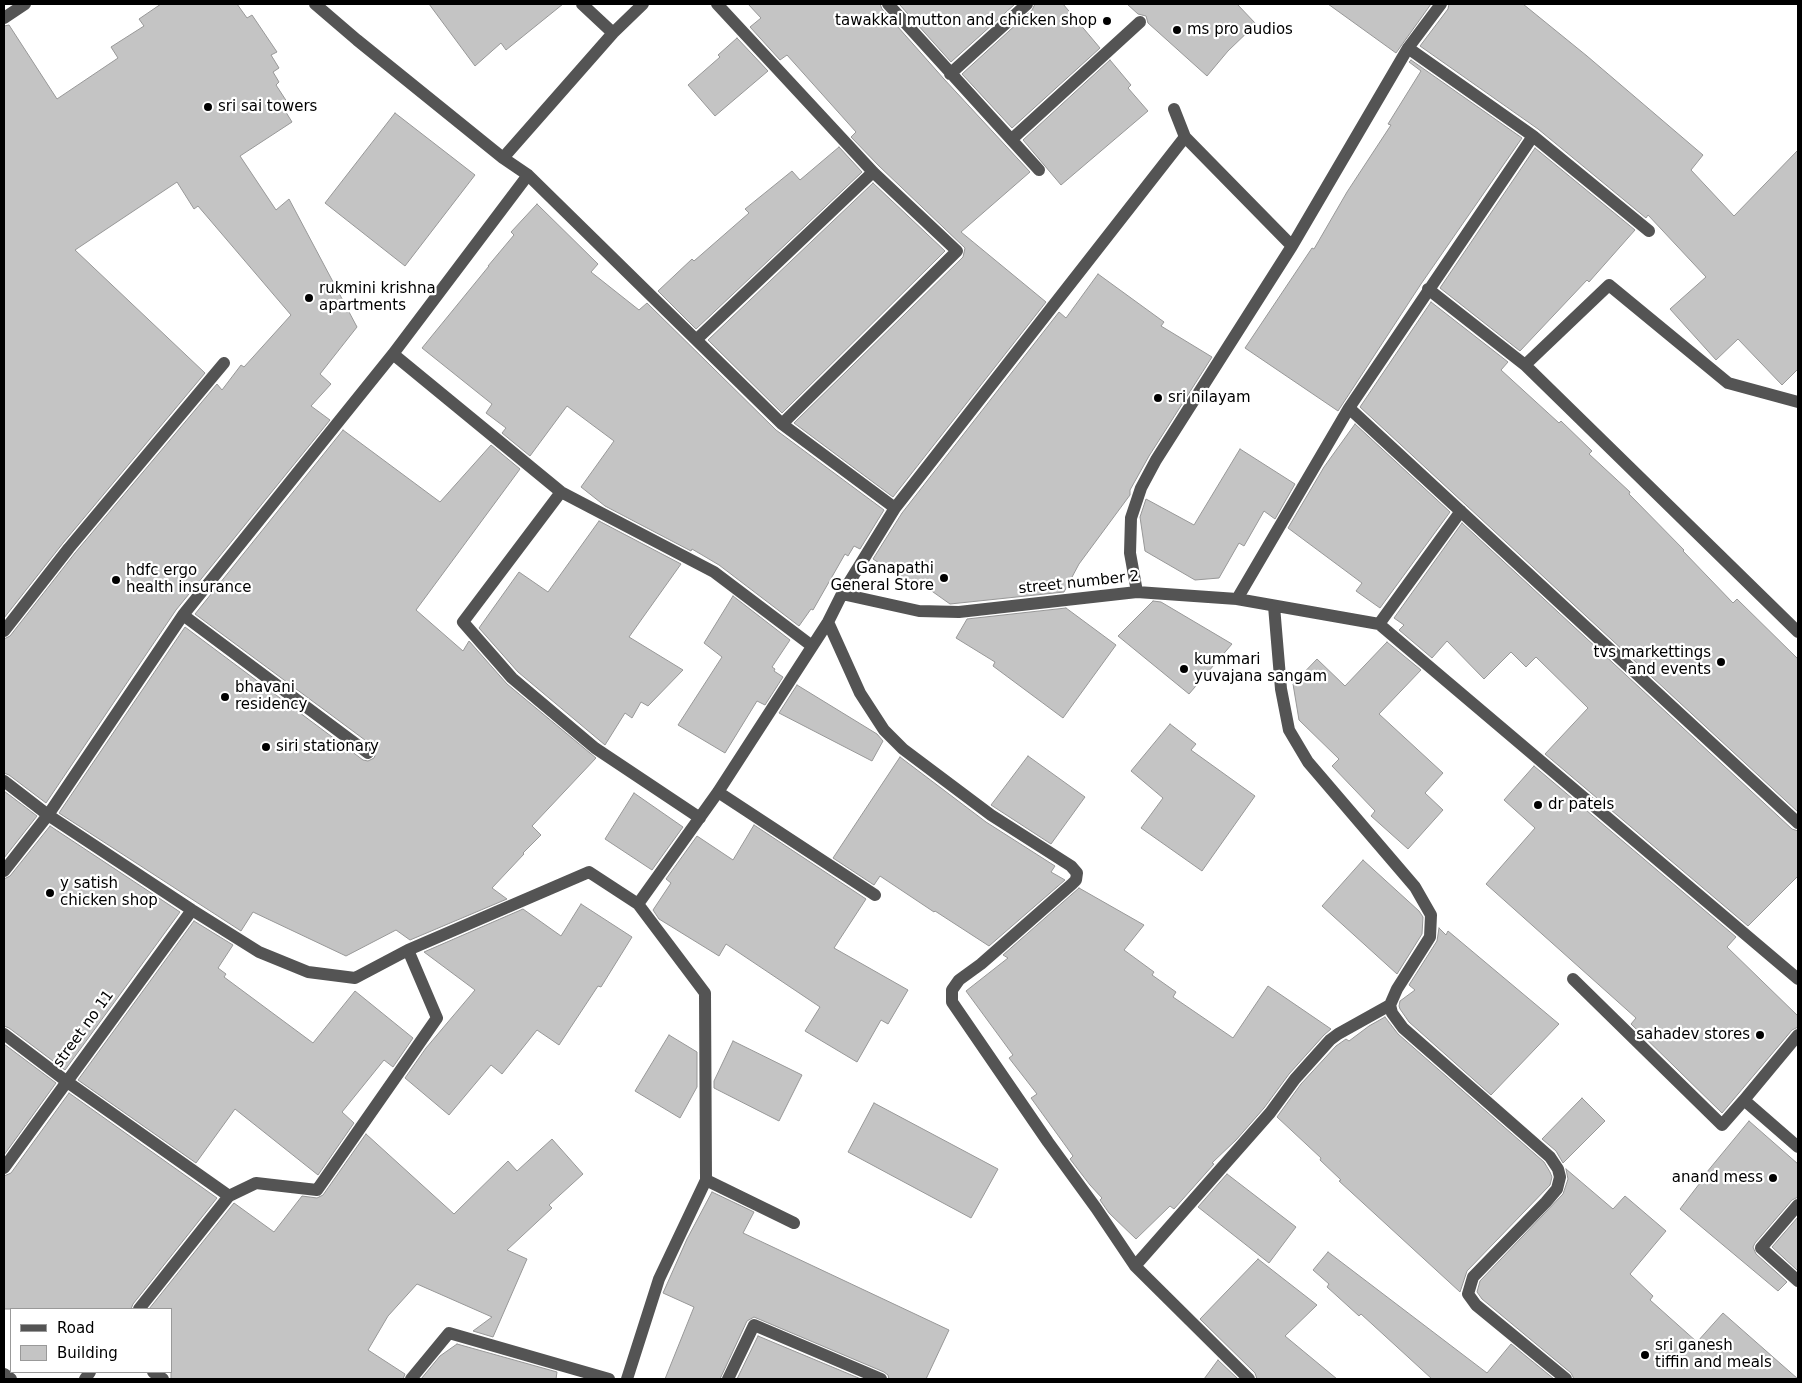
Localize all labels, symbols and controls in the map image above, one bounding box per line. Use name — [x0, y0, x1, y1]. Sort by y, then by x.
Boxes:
place label: tawakkal mutton and chicken shop — [835, 12, 1097, 30]
marker: tawakkal mutton and chicken shop — [1101, 15, 1113, 27]
place label: ms pro audios — [1187, 21, 1293, 39]
marker: ms pro audios — [1171, 24, 1183, 36]
place label: sri sai towers — [218, 98, 317, 116]
marker: sri sai towers — [202, 101, 214, 113]
place label: rukmini krishna apartments — [319, 280, 436, 315]
marker: rukmini krishna apartments — [303, 292, 315, 304]
place label: sri nilayam — [1168, 389, 1251, 407]
marker: sri nilayam — [1152, 392, 1164, 404]
place label: Ganapathi General Store — [830, 560, 934, 595]
place label: hdfc ergo health insurance — [126, 562, 252, 597]
street label: street number 2 — [1018, 568, 1140, 598]
marker: Ganapathi General Store — [938, 572, 950, 584]
marker: hdfc ergo health insurance — [110, 574, 122, 586]
place label: tvs markettings and events — [1594, 644, 1711, 679]
place label: kummari yuvajana sangam — [1194, 651, 1327, 686]
marker: tvs markettings and events — [1715, 656, 1727, 668]
marker: kummari yuvajana sangam — [1178, 663, 1190, 675]
place label: bhavani residency — [235, 679, 307, 714]
marker: bhavani residency — [219, 691, 231, 703]
place label: siri stationary — [276, 738, 379, 756]
marker: siri stationary — [260, 741, 272, 753]
place label: dr patels — [1548, 796, 1614, 814]
marker: dr patels — [1532, 799, 1544, 811]
place label: y satish chicken shop — [60, 875, 158, 910]
marker: y satish chicken shop — [44, 887, 56, 899]
street label: street no 11 — [50, 987, 118, 1071]
place label: sahadev stores — [1636, 1026, 1750, 1044]
marker: sahadev stores — [1754, 1029, 1766, 1041]
place label: anand mess — [1672, 1169, 1763, 1187]
marker: anand mess — [1767, 1172, 1779, 1184]
legend — [10, 1308, 172, 1373]
text: Road — [57, 1319, 95, 1337]
place label: sri ganesh tiffin and meals — [1655, 1337, 1772, 1372]
text: Building — [57, 1344, 118, 1362]
marker: sri ganesh tiffin and meals — [1639, 1349, 1651, 1361]

